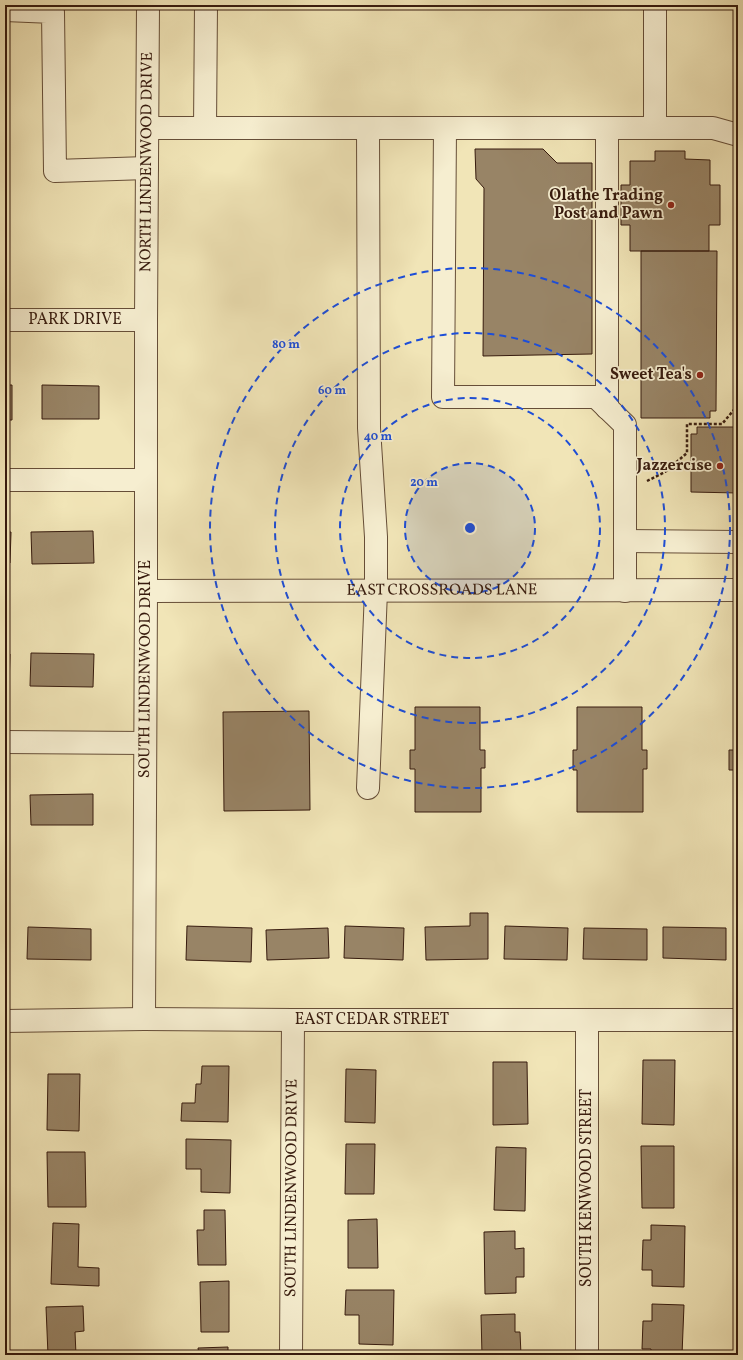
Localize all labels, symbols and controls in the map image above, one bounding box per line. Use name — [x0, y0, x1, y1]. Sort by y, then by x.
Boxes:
street label: NORTH LINDENWOOD DRIVE — [135, 52, 159, 272]
place label: Olathe Trading Post and Pawn — [549, 185, 663, 225]
marker: Olathe Trading Post and Pawn — [666, 200, 676, 210]
street label: PARK DRIVE — [28, 309, 122, 331]
text: 80 m — [272, 337, 300, 353]
place label: Sweet Tea's — [610, 364, 692, 386]
marker: Sweet Tea's — [695, 370, 705, 380]
text: 60 m — [318, 383, 346, 399]
text: 40 m — [364, 429, 393, 445]
place label: Jazzercise — [636, 455, 712, 477]
marker: Jazzercise — [715, 461, 725, 471]
text: 20 m — [410, 475, 438, 491]
centre of rings — [463, 521, 477, 535]
street label: SOUTH LINDENWOOD DRIVE — [134, 560, 157, 778]
street label: EAST CROSSROADS LANE — [347, 579, 537, 602]
street label: EAST CEDAR STREET — [295, 1009, 449, 1031]
street label: SOUTH LINDENWOOD DRIVE — [280, 1079, 304, 1297]
street label: SOUTH KENWOOD STREET — [576, 1089, 598, 1287]

